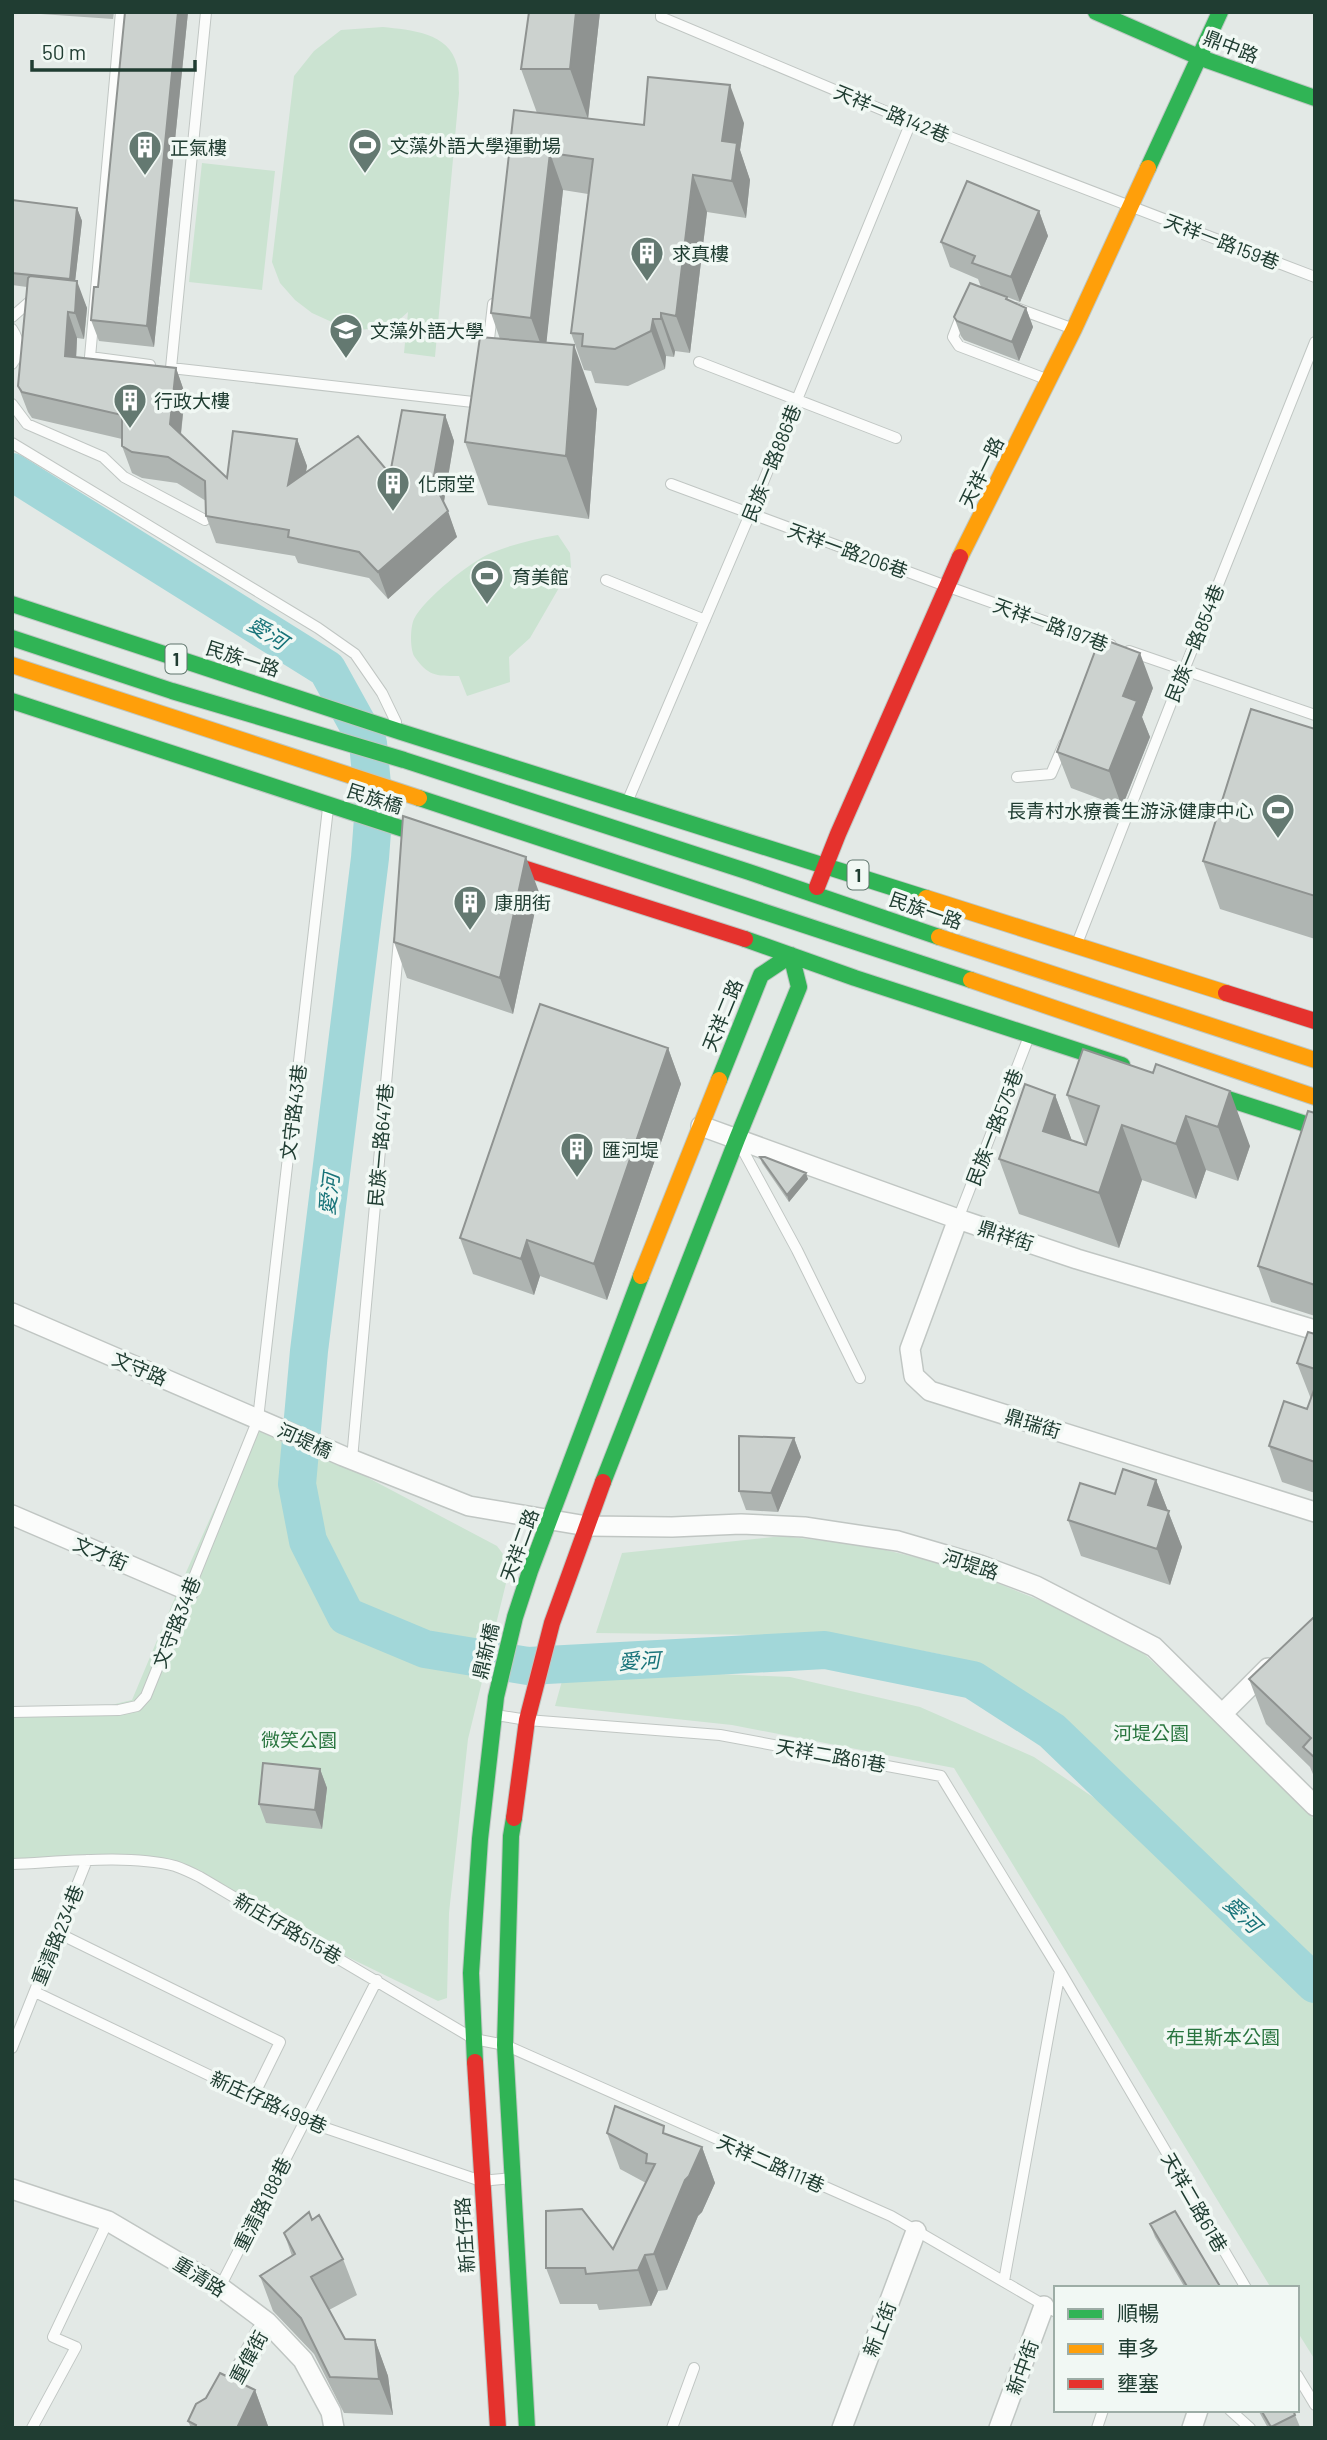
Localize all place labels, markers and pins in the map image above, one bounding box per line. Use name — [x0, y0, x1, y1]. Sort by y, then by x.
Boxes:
sports icon: 文藻外語大學運動場 — [346, 126, 384, 175]
building icon: 正氣樓 — [126, 128, 164, 177]
place label: 文藻外語大學運動場 — [390, 134, 561, 157]
place label: 正氣樓 — [170, 136, 227, 159]
building icon: 求真樓 — [628, 234, 666, 283]
place label: 求真樓 — [672, 242, 729, 265]
school or university icon: 文藻外語大學 — [327, 311, 365, 360]
place label: 文藻外語大學 — [370, 319, 484, 342]
building icon: 行政大樓 — [111, 381, 149, 430]
place label: 行政大樓 — [154, 389, 230, 412]
building icon: 化雨堂 — [374, 464, 412, 513]
place label: 化雨堂 — [418, 472, 475, 495]
sports icon: 育美館 — [468, 557, 506, 606]
place label: 育美館 — [512, 565, 569, 588]
sports icon: 長青村水療養生游泳健康中心 — [1259, 791, 1297, 840]
place label: 長青村水療養生游泳健康中心 — [1007, 799, 1254, 822]
building icon: 康朋街 — [451, 883, 489, 932]
place label: 康朋街 — [494, 891, 551, 914]
building icon: 匯河堤 — [558, 1130, 596, 1179]
place label: 匯河堤 — [602, 1138, 659, 1161]

